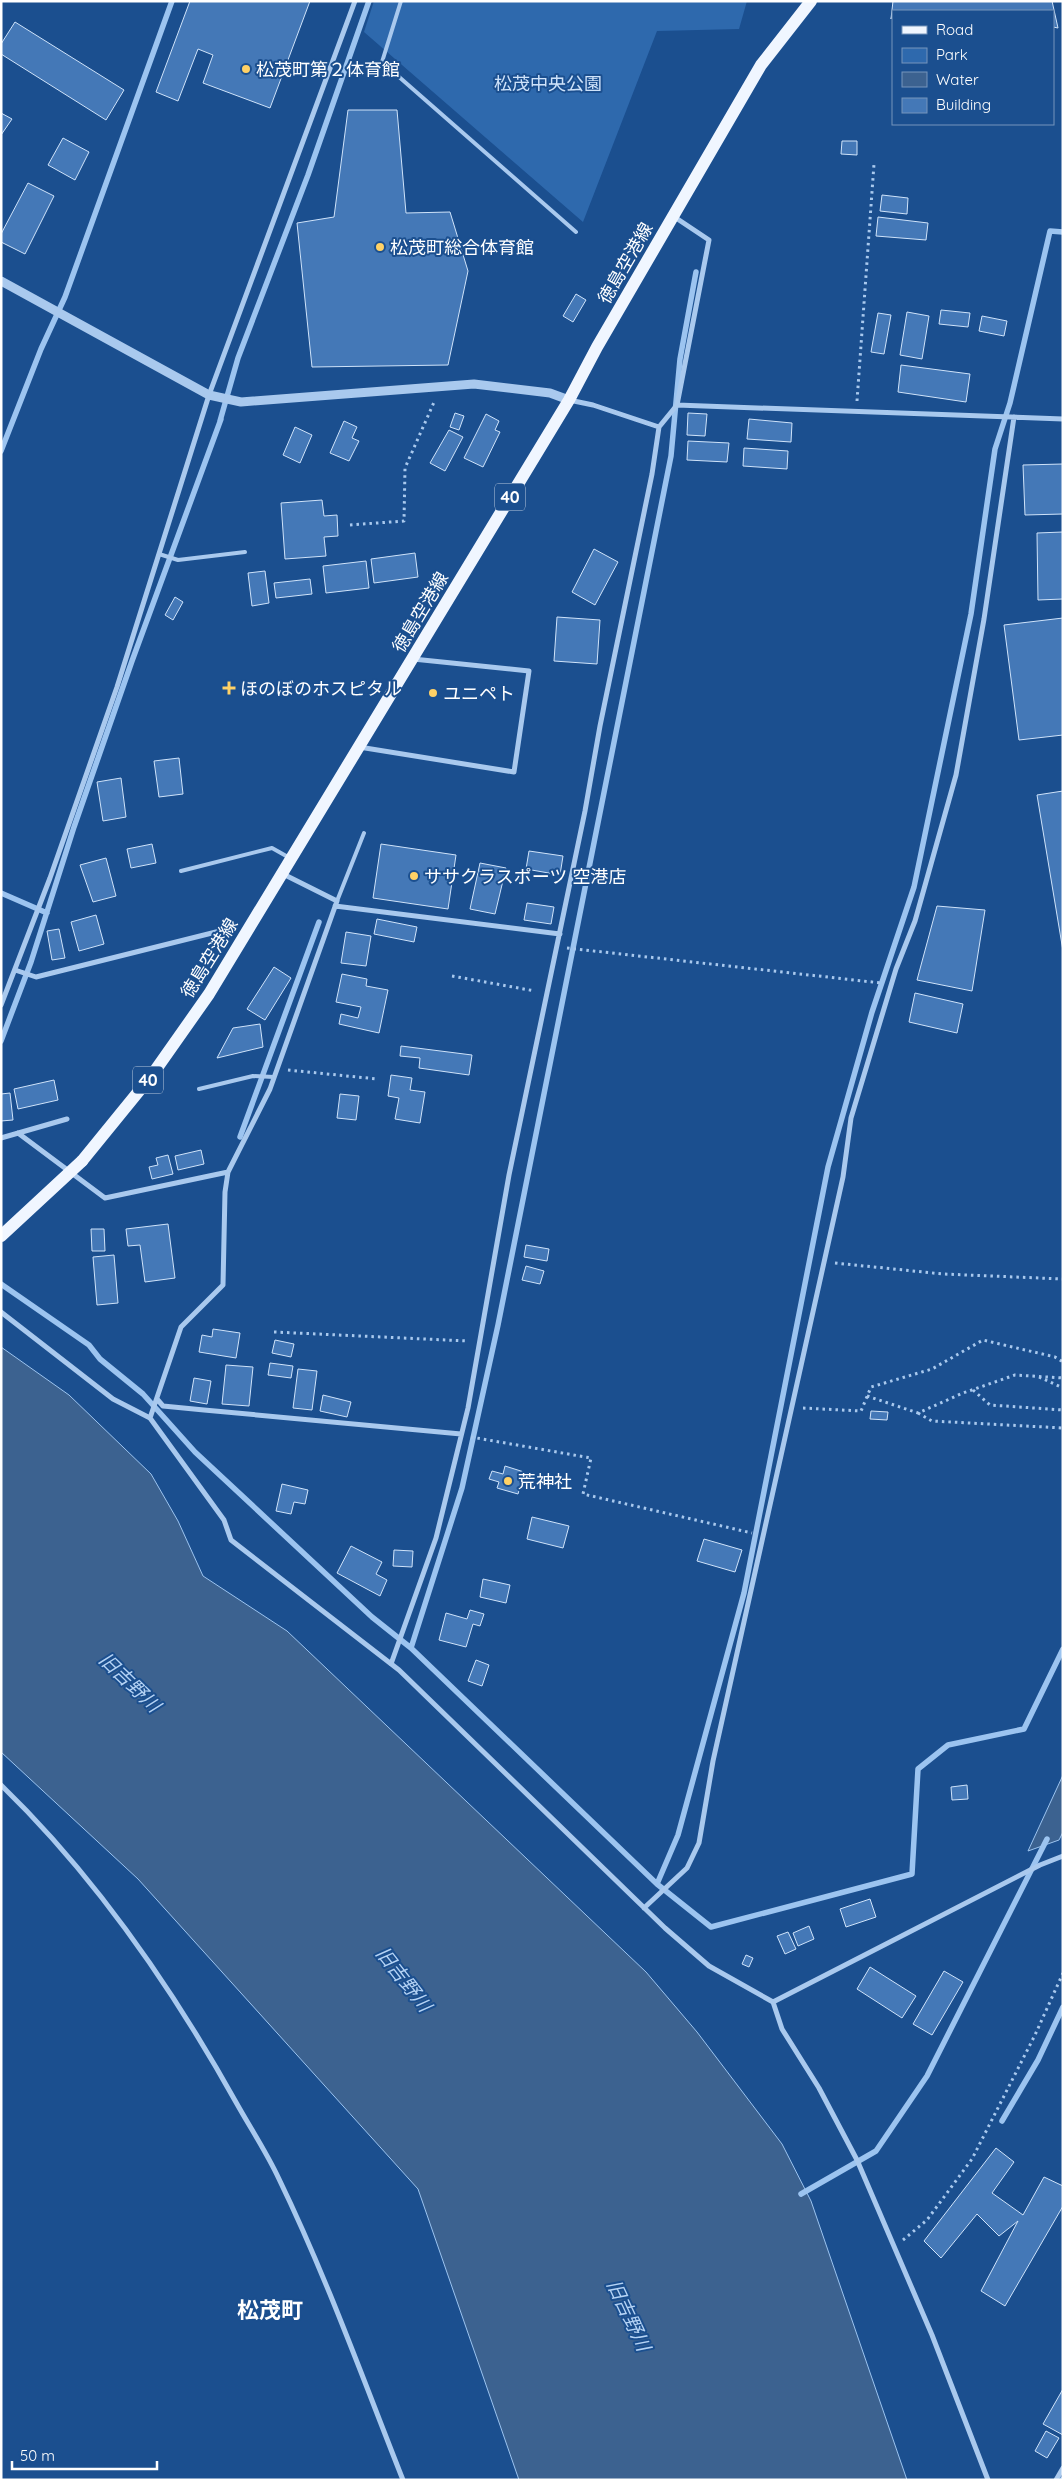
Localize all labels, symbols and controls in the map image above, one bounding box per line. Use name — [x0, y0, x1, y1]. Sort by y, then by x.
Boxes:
legend — [892, 10, 1054, 125]
text: Road — [936, 20, 973, 39]
text: Park — [936, 45, 968, 64]
place label: 松茂町第２体育館 — [256, 58, 400, 81]
marker: 松茂町第２体育館 — [240, 63, 252, 75]
text: Water — [936, 70, 979, 89]
park label: 松茂中央公園 — [494, 72, 602, 95]
text: Building — [936, 95, 991, 114]
street label: 徳島空港線 — [593, 218, 657, 308]
place label: 松茂町総合体育館 — [390, 236, 534, 259]
marker: 松茂町総合体育館 — [374, 241, 386, 253]
road number: 40 — [495, 484, 525, 511]
street label: 徳島空港線 — [387, 568, 453, 656]
place label: ほのぼのホスピタル — [240, 677, 402, 700]
marker: ほのぼのホスピタル — [222, 681, 236, 695]
place label: ユニペト — [443, 682, 515, 705]
marker: ユニペト — [427, 687, 439, 699]
place label: ササクラスポーツ 空港店 — [424, 865, 626, 888]
marker: ササクラスポーツ 空港店 — [408, 870, 420, 882]
street label: 徳島空港線 — [175, 914, 243, 1002]
road number: 40 — [133, 1066, 163, 1094]
place label: 荒神社 — [518, 1470, 572, 1493]
marker: 荒神社 — [502, 1475, 514, 1487]
water label: 旧吉野川 — [94, 1647, 167, 1718]
water label: 旧吉野川 — [371, 1942, 438, 2018]
water label: 旧吉野川 — [602, 2275, 657, 2356]
district label: 松茂町 — [237, 2296, 303, 2324]
scale bar — [12, 2438, 158, 2470]
text: 50 m — [20, 2446, 55, 2465]

